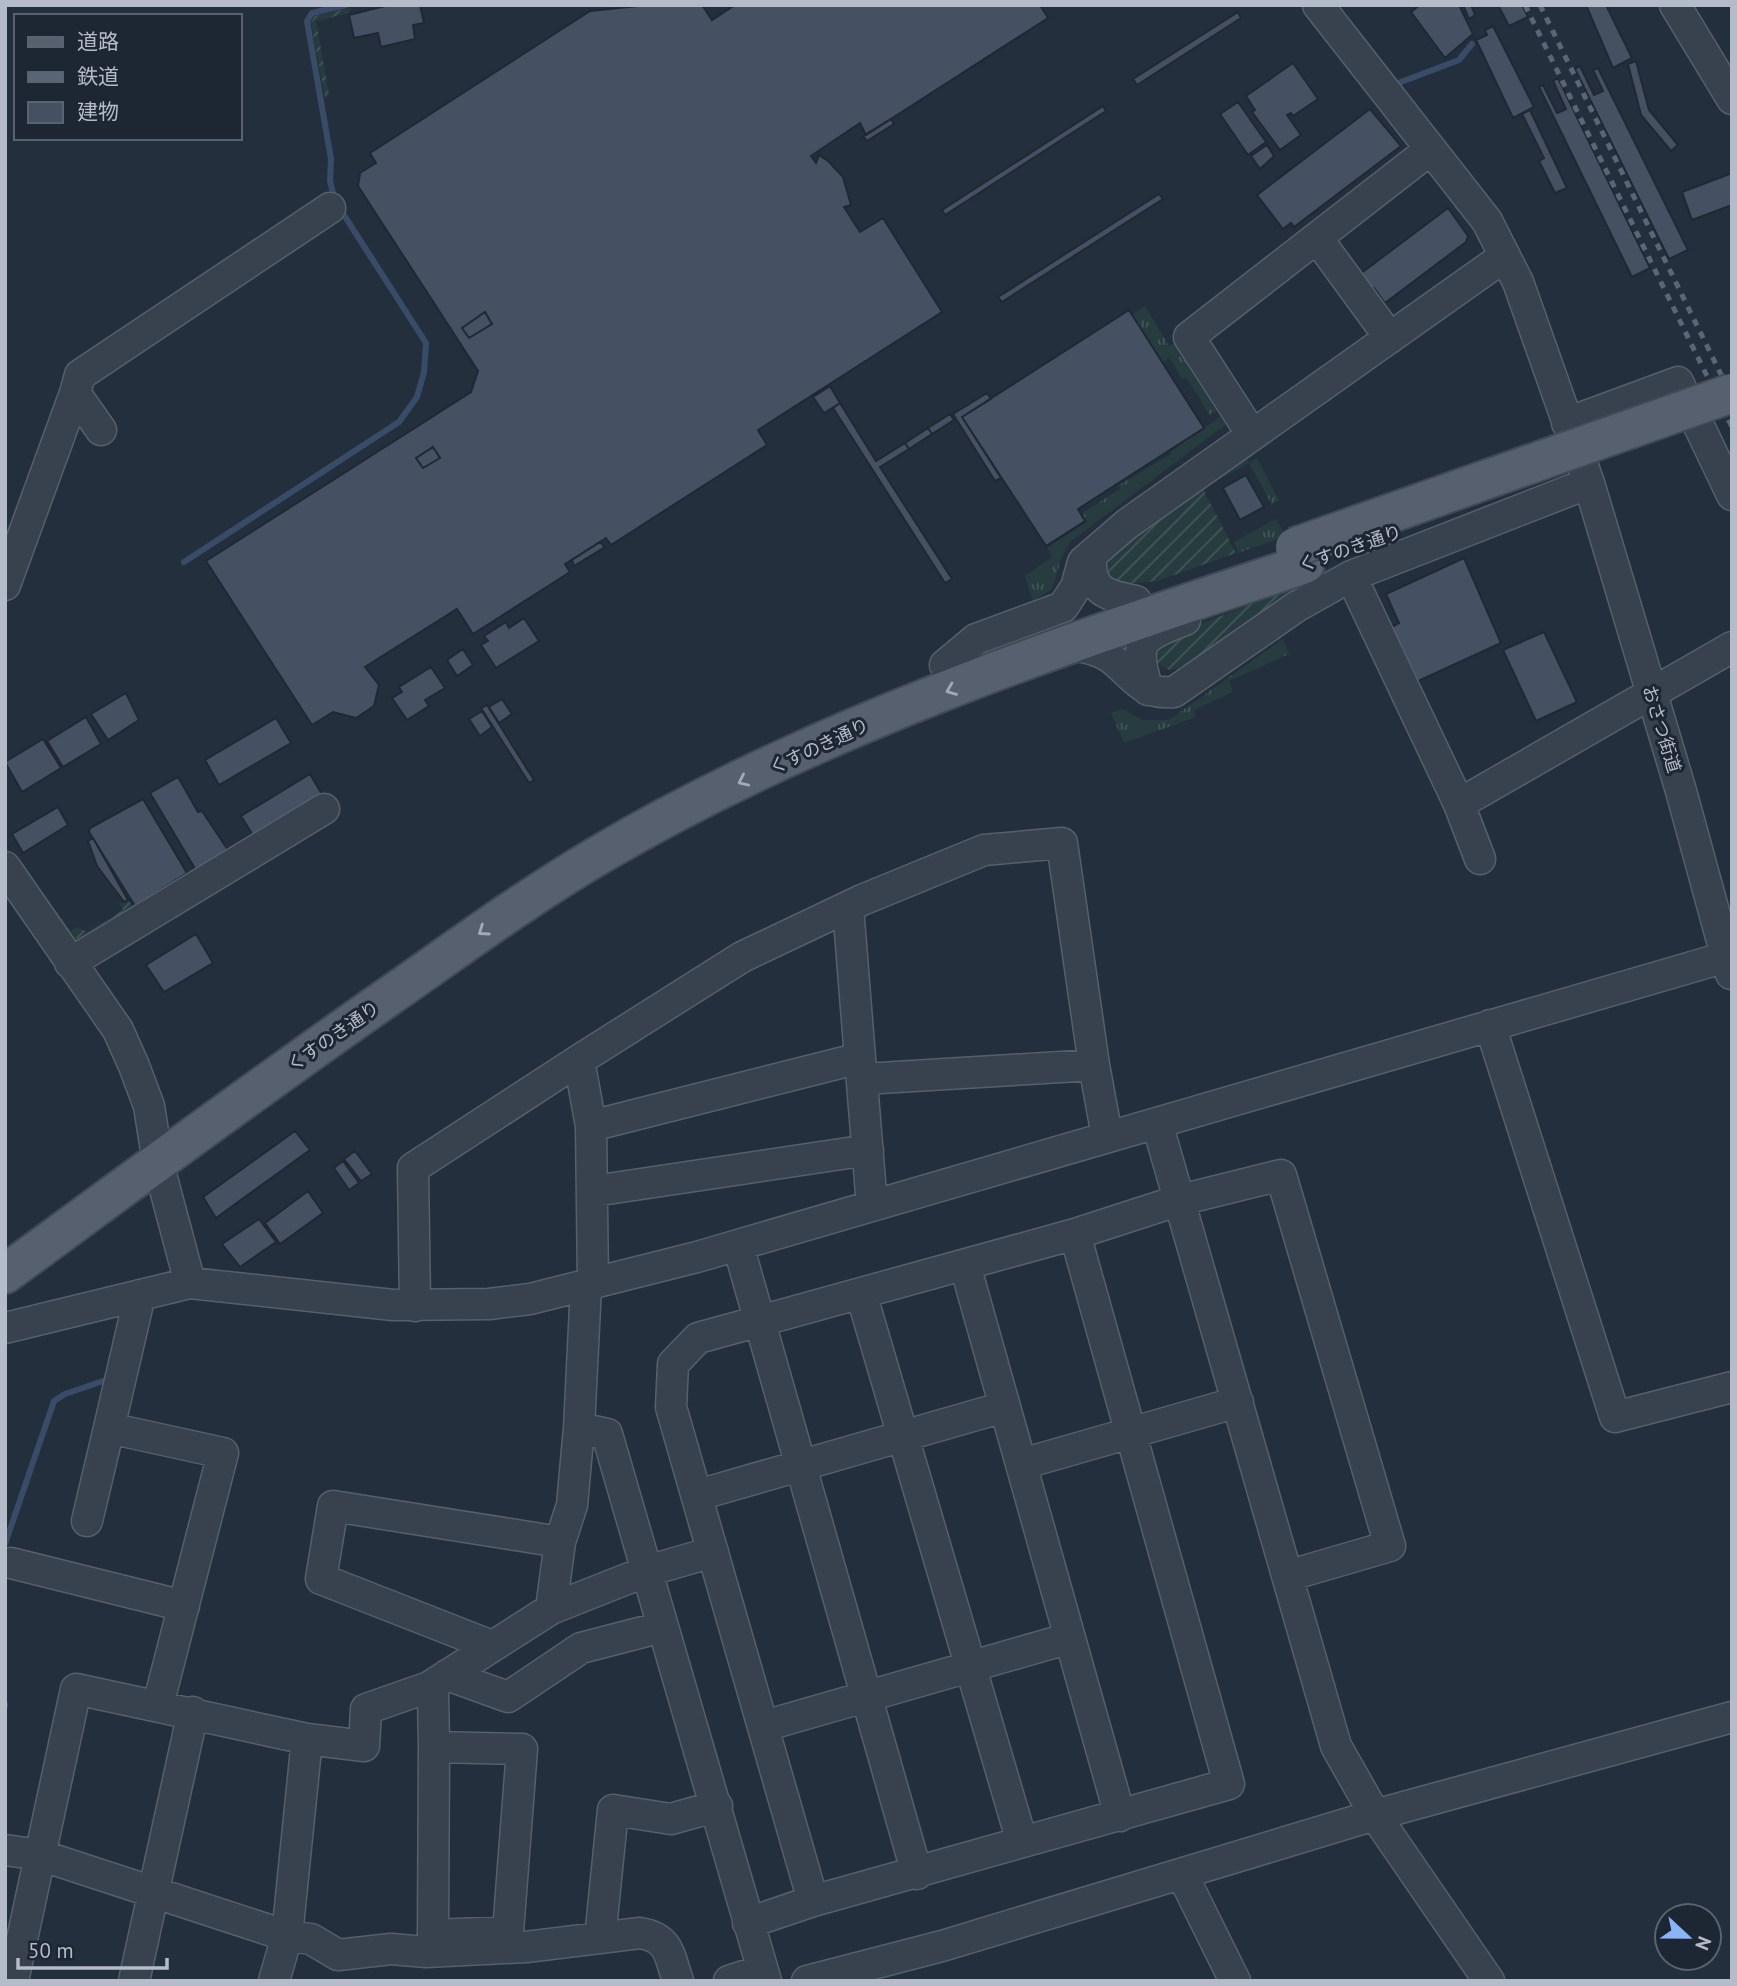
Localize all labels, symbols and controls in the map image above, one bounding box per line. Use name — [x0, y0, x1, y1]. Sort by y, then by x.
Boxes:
legend — [14, 14, 242, 140]
text: 道路 — [77, 28, 119, 55]
text: 鉄道 — [77, 63, 119, 90]
text: 建物 — [77, 98, 119, 125]
street label: くすのき通り — [1295, 520, 1405, 576]
one-way arrow — [946, 681, 958, 695]
street label: おさつ街道 — [1638, 683, 1686, 775]
street label: くすのき通り — [765, 713, 873, 779]
one-way arrow — [738, 773, 750, 787]
one-way arrow — [478, 923, 491, 935]
street label: くすのき通り — [282, 996, 384, 1076]
north arrow — [1653, 1902, 1723, 1972]
scale bar — [18, 1926, 166, 1970]
text: N — [1690, 1933, 1717, 1954]
text: 50 m — [28, 1937, 74, 1964]

